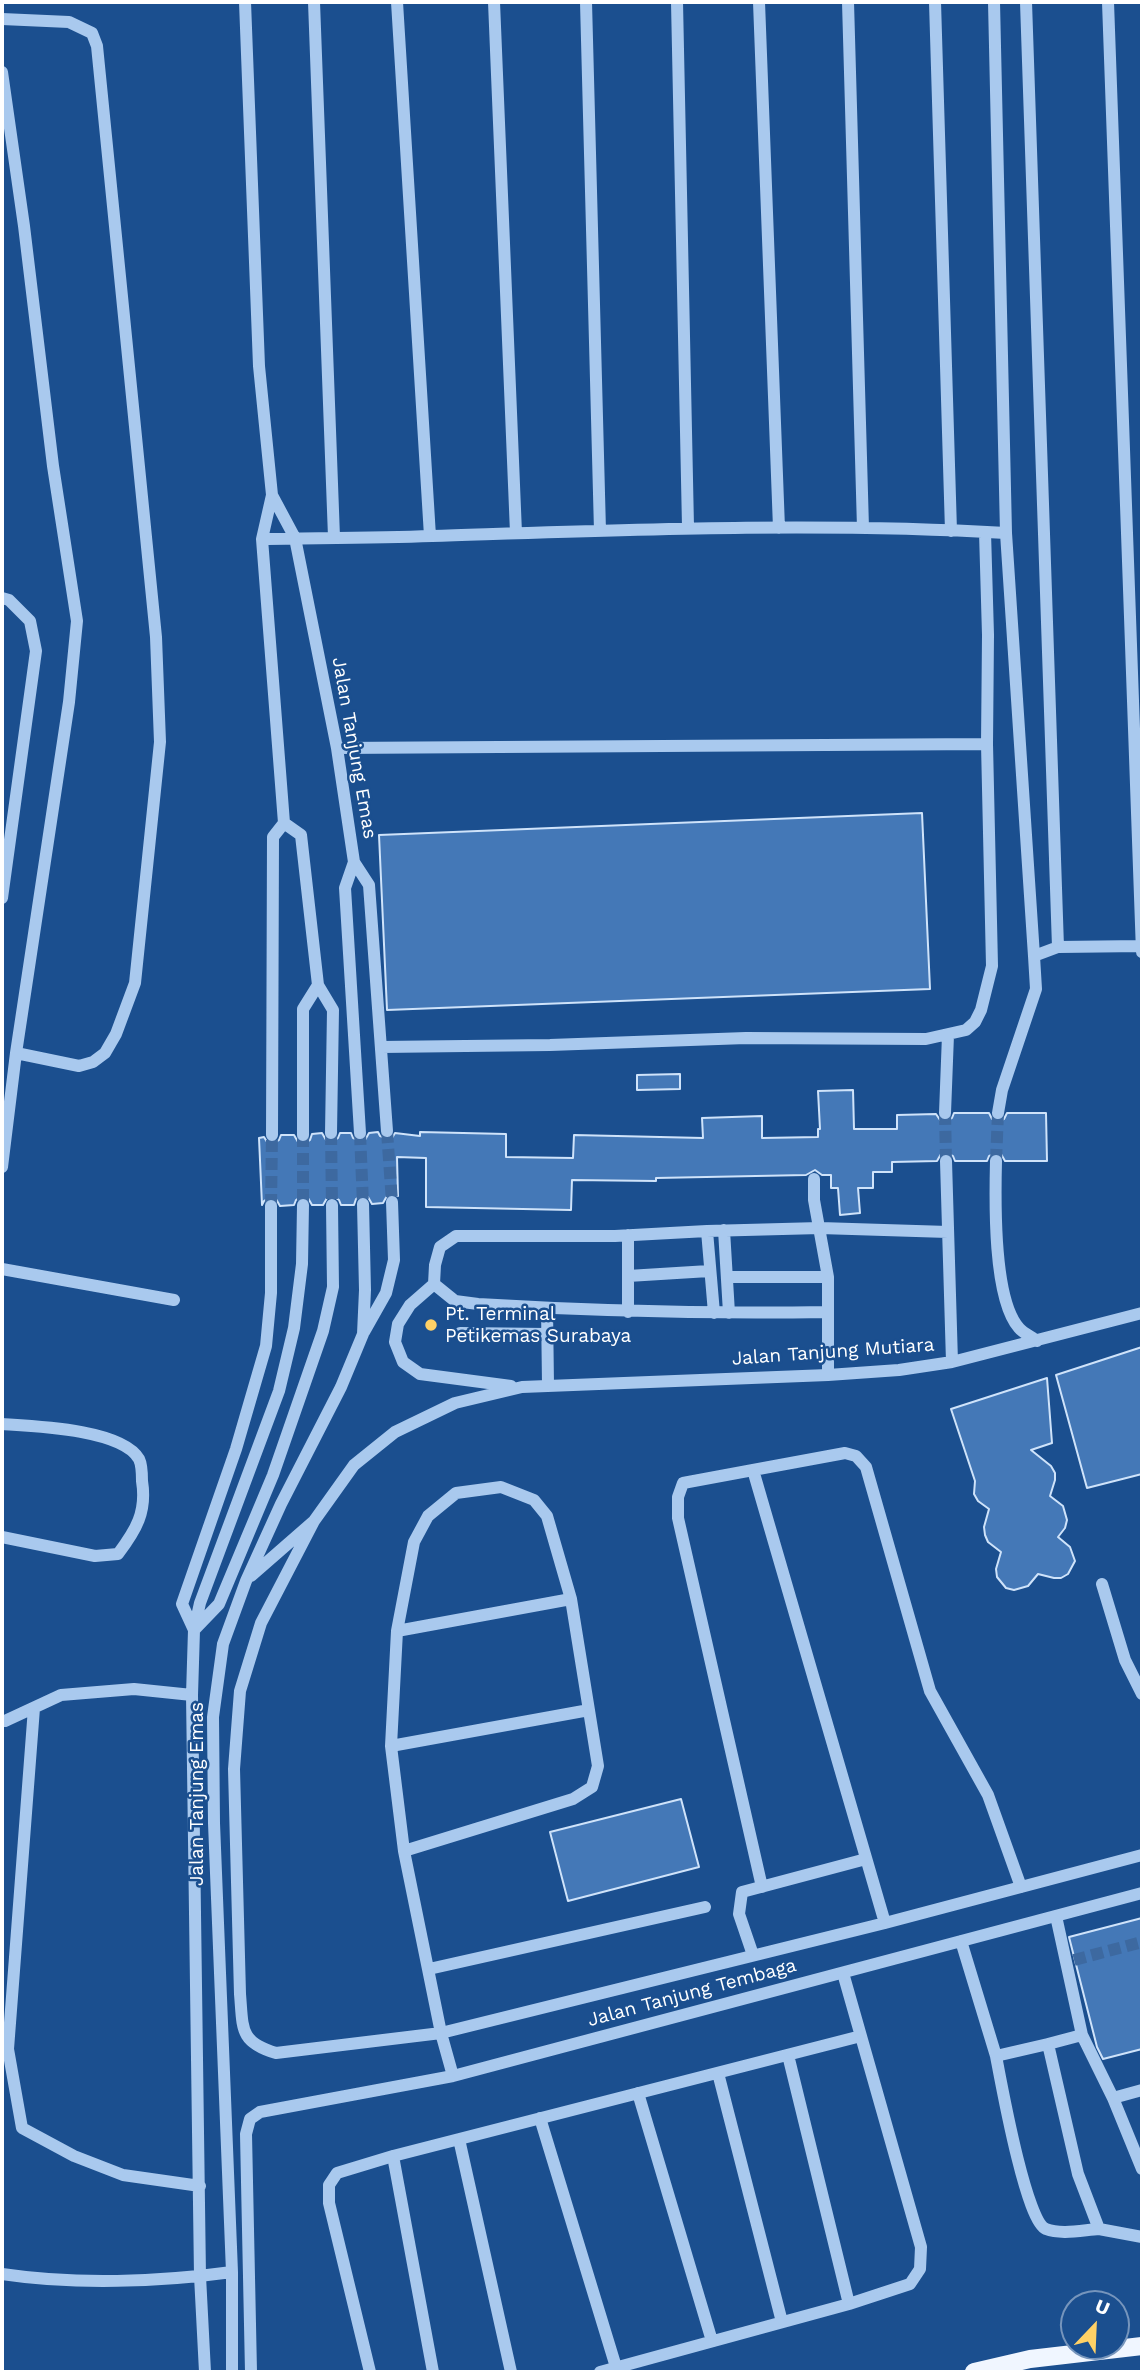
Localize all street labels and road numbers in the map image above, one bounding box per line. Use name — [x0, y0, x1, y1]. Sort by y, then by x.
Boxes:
street label: Jalan Tanjung Emas — [327, 655, 381, 841]
street label: Jalan Tanjung Mutiara — [731, 1334, 935, 1370]
street label: Jalan Tanjung Emas — [186, 1702, 208, 1886]
street label: Jalan Tanjung Tembaga — [585, 1954, 799, 2032]

